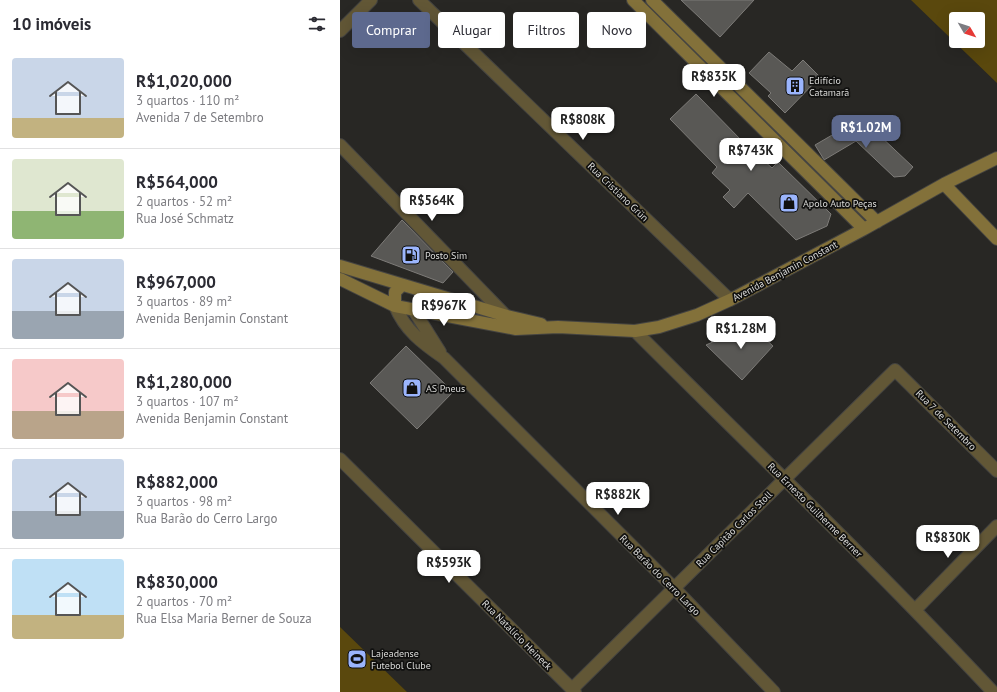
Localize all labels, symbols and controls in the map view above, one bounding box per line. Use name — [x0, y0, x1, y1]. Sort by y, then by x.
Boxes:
chip: Comprar — [352, 12, 430, 48]
chip: Alugar — [438, 12, 505, 48]
chip: Filtros — [513, 12, 579, 48]
chip: Novo — [587, 12, 646, 48]
north arrow — [949, 12, 985, 48]
map controls — [949, 12, 985, 48]
text: 10 imóveis — [12, 13, 91, 35]
icon: filters — [306, 13, 328, 35]
pin: R$835K — [681, 64, 747, 98]
text: R$835K — [691, 68, 737, 85]
text: R$1,020,000 — [136, 70, 232, 92]
icon: home — [44, 74, 92, 122]
place label: Edifício Catamarã — [809, 74, 849, 99]
building icon: Edifício Catamarã — [784, 75, 806, 97]
text: 3 quartos · 110 m² — [136, 92, 239, 109]
pin: R$808K — [550, 107, 616, 141]
text: Avenida 7 de Setembro — [136, 109, 264, 126]
text: R$808K — [560, 111, 606, 128]
pin: R$1.02M — [829, 115, 903, 149]
text: R$1.02M — [841, 119, 891, 136]
pin: R$743K — [718, 138, 784, 172]
text: R$743K — [728, 142, 774, 159]
street label: Rua Cristiano Grün — [585, 160, 651, 224]
text: R$564,000 — [136, 171, 218, 193]
icon: home — [44, 175, 92, 223]
pin: R$564K — [399, 188, 465, 222]
text: R$564K — [409, 192, 455, 209]
shop icon: Apolo Auto Peças — [778, 192, 800, 214]
text: 2 quartos · 52 m² — [136, 193, 232, 210]
place label: Apolo Auto Peças — [803, 197, 877, 210]
text: Rua José Schmatz — [136, 210, 234, 227]
street label: Avenida Benjamin Constant — [730, 238, 840, 304]
fuel station icon: Posto Sim — [400, 244, 422, 266]
place label: Posto Sim — [425, 249, 467, 262]
text: R$967,000 — [136, 271, 216, 293]
icon: home — [44, 275, 92, 323]
text: 3 quartos · 89 m² — [136, 293, 232, 310]
pin: R$967K — [411, 293, 477, 327]
text: R$967K — [421, 297, 467, 314]
text: Avenida Benjamin Constant — [136, 310, 288, 327]
pin: R$1.28M — [704, 316, 778, 350]
text: R$1.28M — [716, 320, 766, 337]
text: R$1,280,000 — [136, 371, 232, 393]
icon: home — [44, 375, 92, 423]
shop icon: AS Pneus — [401, 377, 423, 399]
place label: AS Pneus — [426, 382, 465, 395]
street label: Rua 7 de Setembro — [913, 387, 979, 453]
text: 3 quartos · 107 m² — [136, 393, 239, 410]
text: Avenida Benjamin Constant — [136, 410, 288, 427]
street label: Rua Ernesto Guilherme Berner — [765, 460, 866, 561]
text: R$882,000 — [136, 471, 218, 493]
icon: home — [44, 475, 92, 523]
pin: R$882K — [585, 482, 651, 516]
text: R$882K — [595, 486, 641, 503]
street label: Rua Capitão Carlos Stoll — [693, 488, 775, 570]
text: 3 quartos · 98 m² — [136, 493, 232, 510]
text: Rua Barão do Cerro Largo — [136, 510, 277, 527]
pin: R$830K — [915, 525, 981, 559]
text: R$830K — [925, 529, 971, 546]
street label: Rua Barão do Cerro Largo — [617, 532, 703, 618]
pin: R$593K — [416, 550, 482, 584]
text: R$593K — [426, 554, 472, 571]
text: R$830,000 — [136, 571, 218, 593]
icon: home — [44, 575, 92, 623]
text: 2 quartos · 70 m² — [136, 593, 232, 610]
street label: Rua Natalício Heineck — [479, 597, 555, 673]
text: Rua Elsa Maria Berner de Souza — [136, 610, 312, 627]
place label: Lajeadense Futebol Clube — [371, 647, 431, 672]
sports icon: Lajeadense Futebol Clube — [346, 648, 368, 670]

